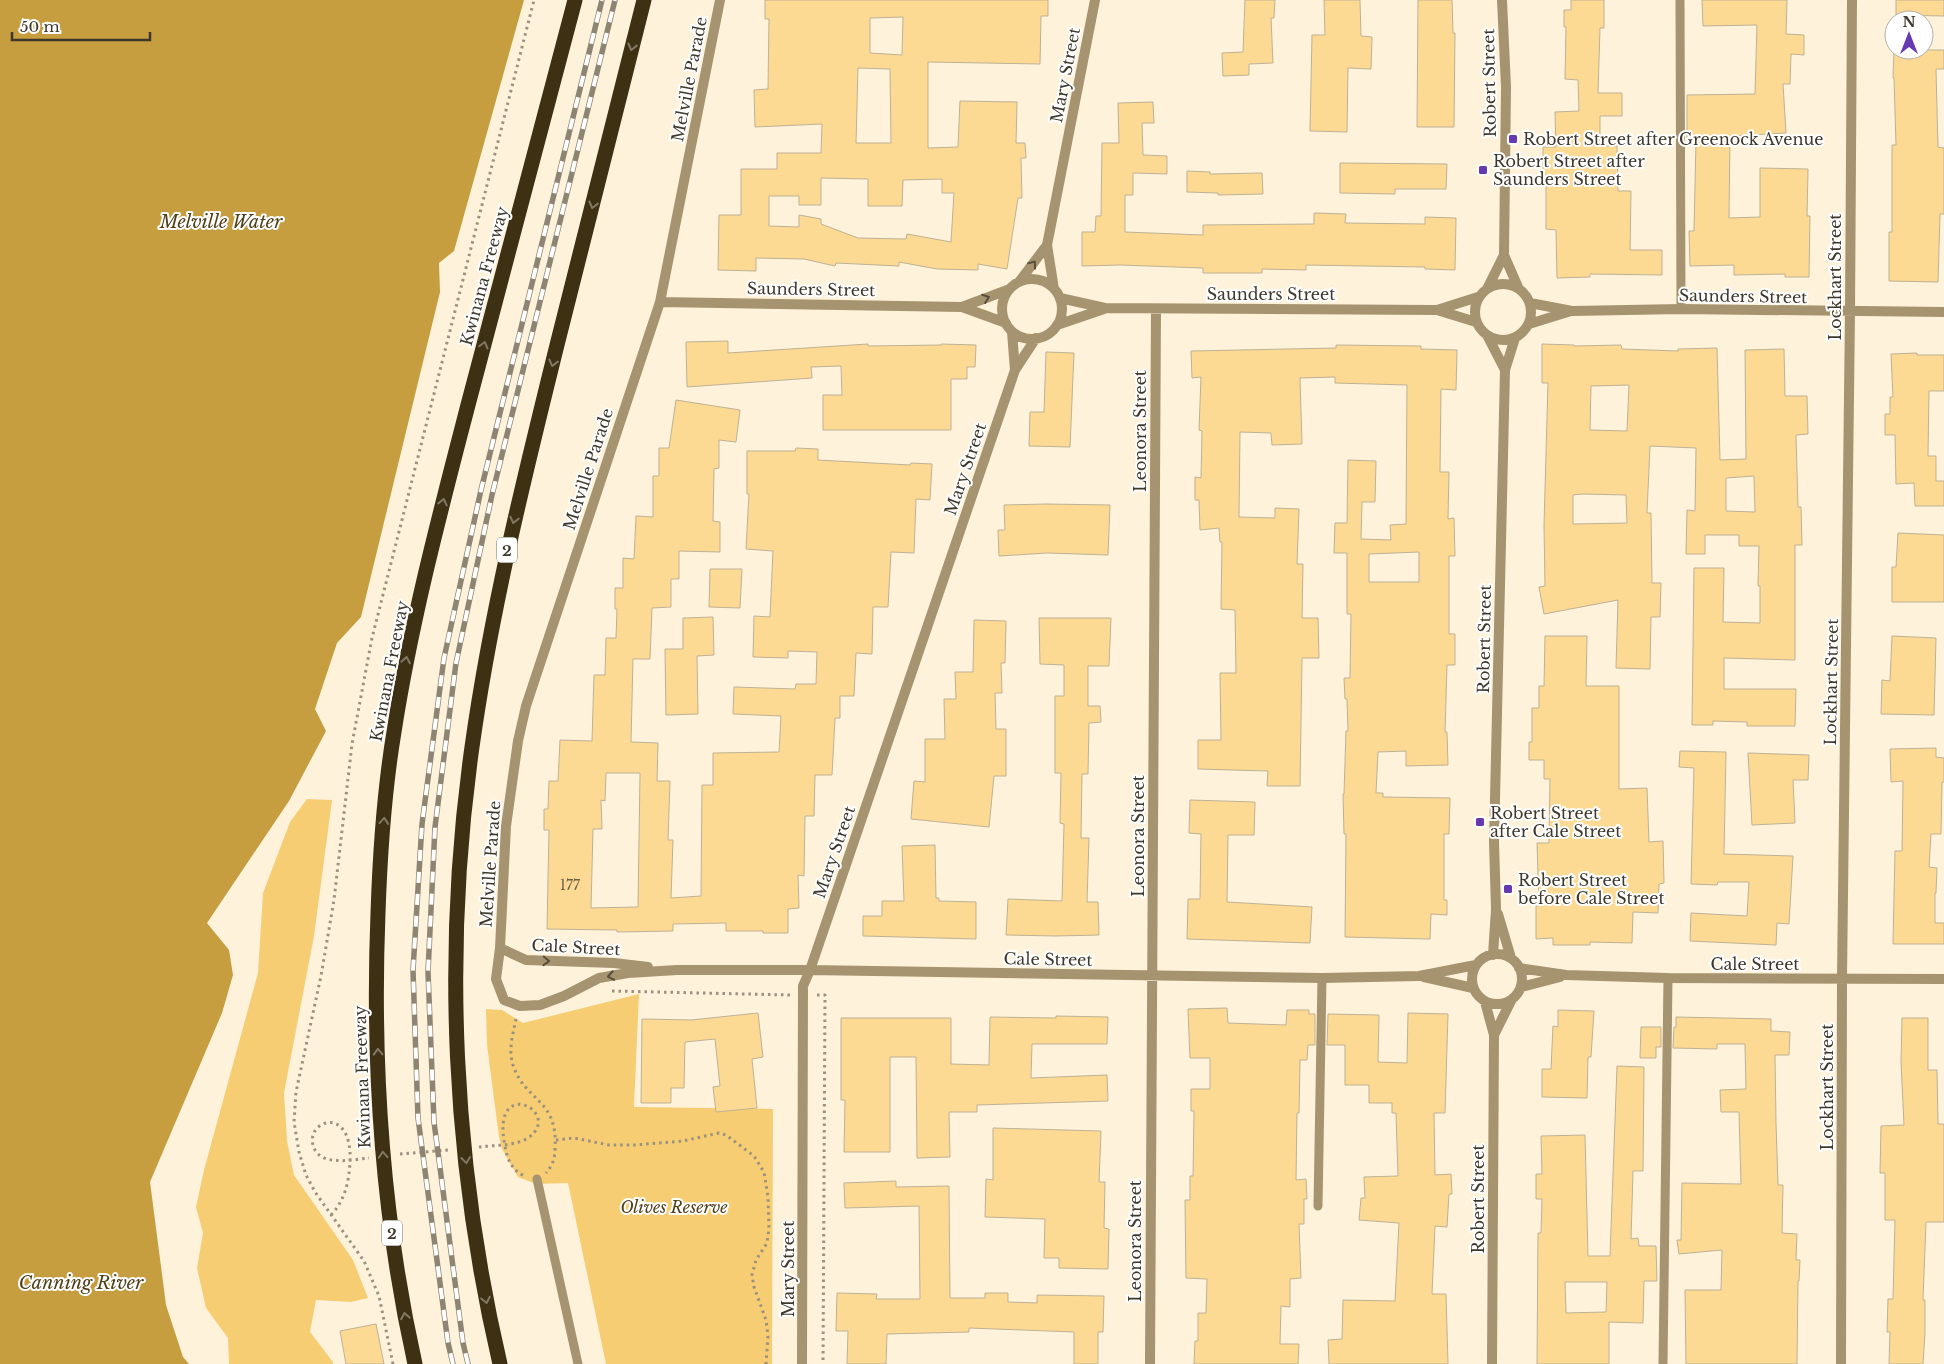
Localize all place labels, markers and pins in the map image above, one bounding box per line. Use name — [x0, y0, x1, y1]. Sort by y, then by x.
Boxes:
place label: Robert Street after Greenock Avenue — [1523, 129, 1823, 149]
marker: Robert Street after Greenock Avenue — [1507, 133, 1519, 145]
place label: Robert Street after Saunders Street — [1493, 151, 1645, 189]
marker: Robert Street after Saunders Street — [1477, 164, 1489, 176]
place label: Robert Street after Cale Street — [1490, 803, 1621, 841]
marker: Robert Street after Cale Street — [1474, 816, 1486, 828]
place label: Robert Street before Cale Street — [1517, 870, 1665, 908]
marker: Robert Street before Cale Street — [1502, 883, 1514, 895]

